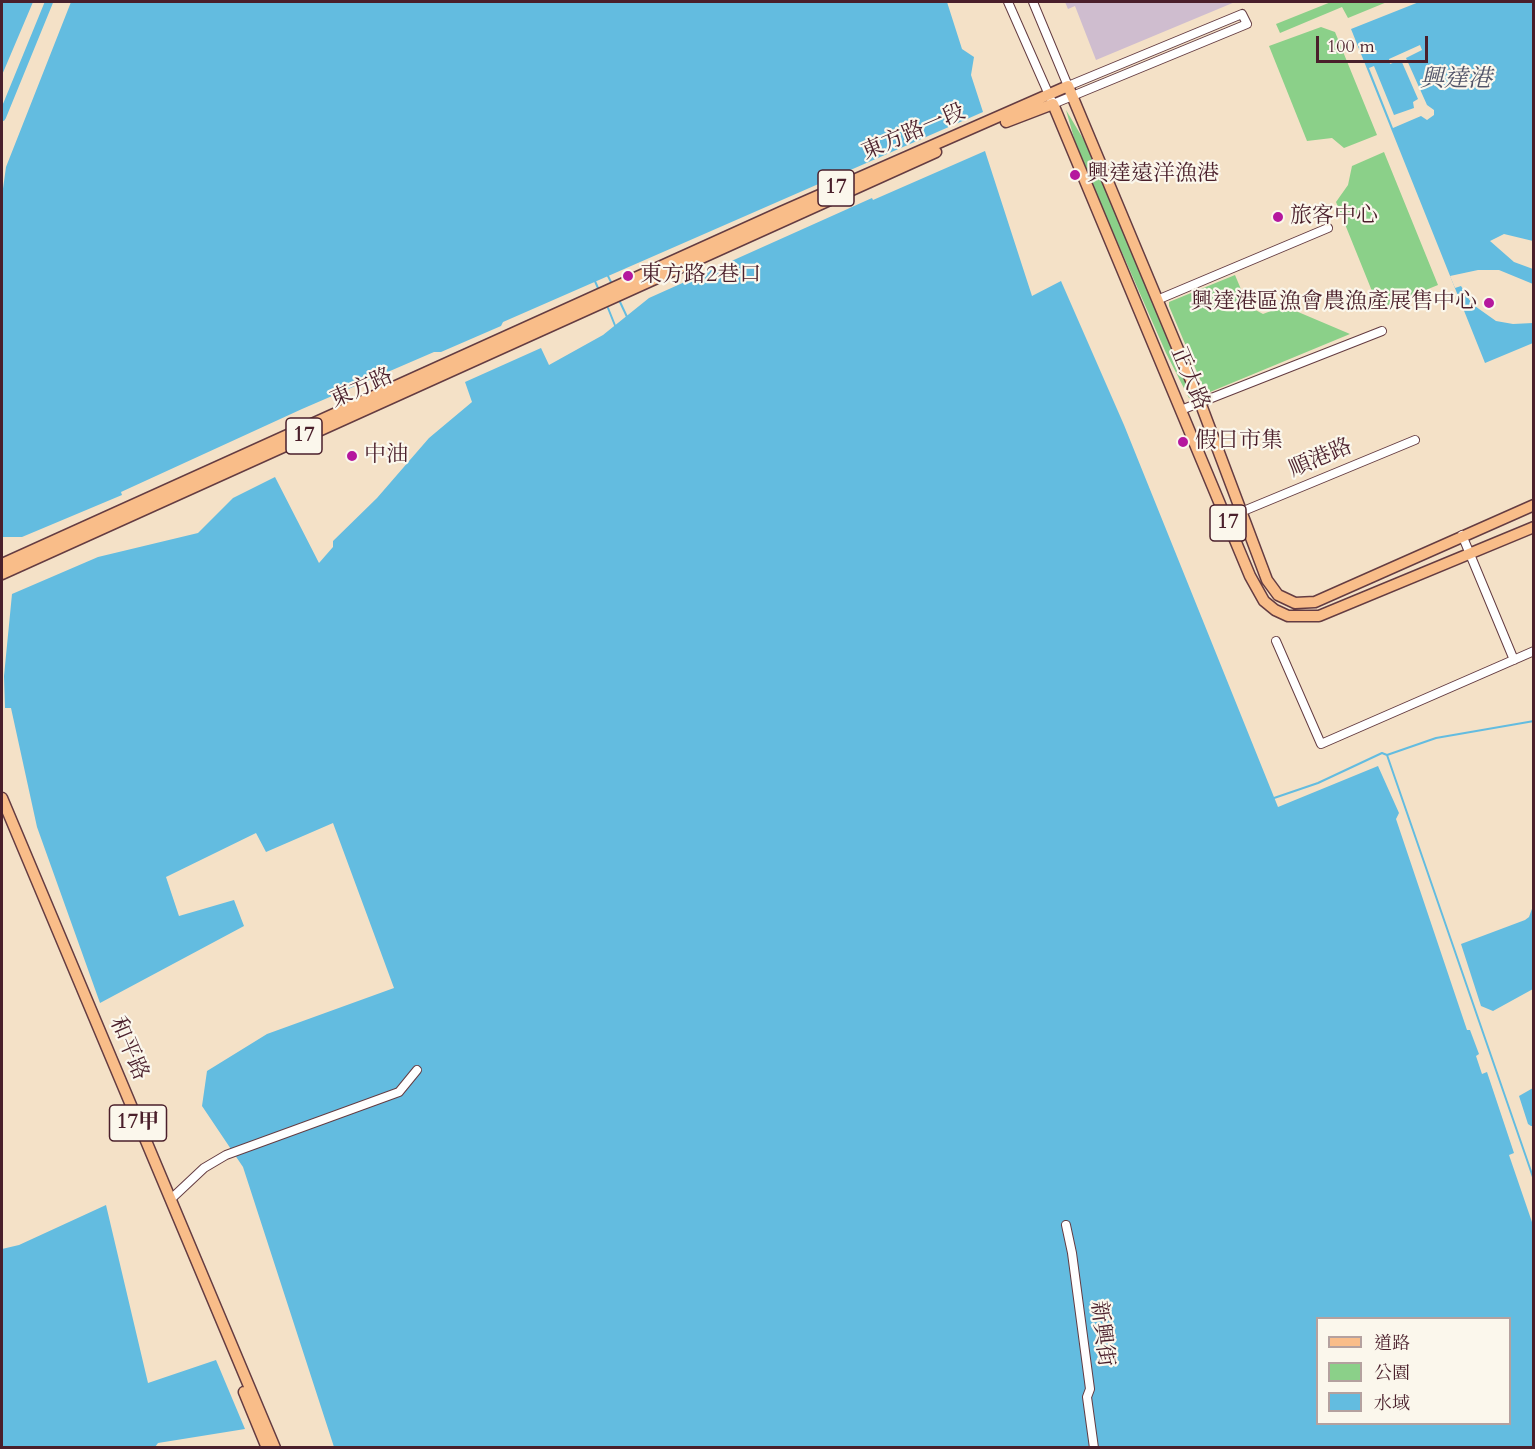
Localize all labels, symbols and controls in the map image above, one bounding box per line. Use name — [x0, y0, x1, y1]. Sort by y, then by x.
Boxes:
scale bar — [1319, 24, 1432, 62]
text: 100 m — [1327, 34, 1375, 59]
water label: 興達港 — [1420, 66, 1492, 94]
street label: 東方路一段 — [858, 99, 970, 167]
place label: 興達遠洋漁港 — [1087, 162, 1219, 188]
marker: 興達遠洋漁港 — [1068, 168, 1082, 182]
road number: 17 — [818, 170, 854, 206]
place label: 旅客中心 — [1290, 204, 1378, 230]
marker: 旅客中心 — [1271, 210, 1285, 224]
place label: 東方路2巷口 — [640, 263, 761, 289]
marker: 東方路2巷口 — [621, 269, 635, 283]
place label: 興達港區漁會農漁產展售中心 — [1191, 290, 1477, 316]
marker: 興達港區漁會農漁產展售中心 — [1482, 296, 1496, 310]
street label: 正大路 — [1164, 343, 1214, 415]
street label: 東方路 — [326, 364, 398, 414]
road number: 17 — [286, 418, 322, 454]
place label: 假日市集 — [1195, 429, 1283, 455]
street label: 順港路 — [1285, 434, 1357, 484]
marker: 假日市集 — [1176, 435, 1190, 449]
place label: 中油 — [364, 443, 408, 469]
marker: 中油 — [345, 449, 359, 463]
road number: 17 — [1210, 505, 1246, 541]
street label: 和平路 — [103, 1013, 153, 1085]
road number: 17甲 — [110, 1105, 166, 1141]
street label: 新興街 — [1084, 1300, 1118, 1368]
legend — [1316, 1317, 1511, 1425]
text: 道路 — [1374, 1331, 1410, 1356]
text: 公園 — [1374, 1361, 1410, 1386]
text: 水域 — [1374, 1391, 1410, 1416]

